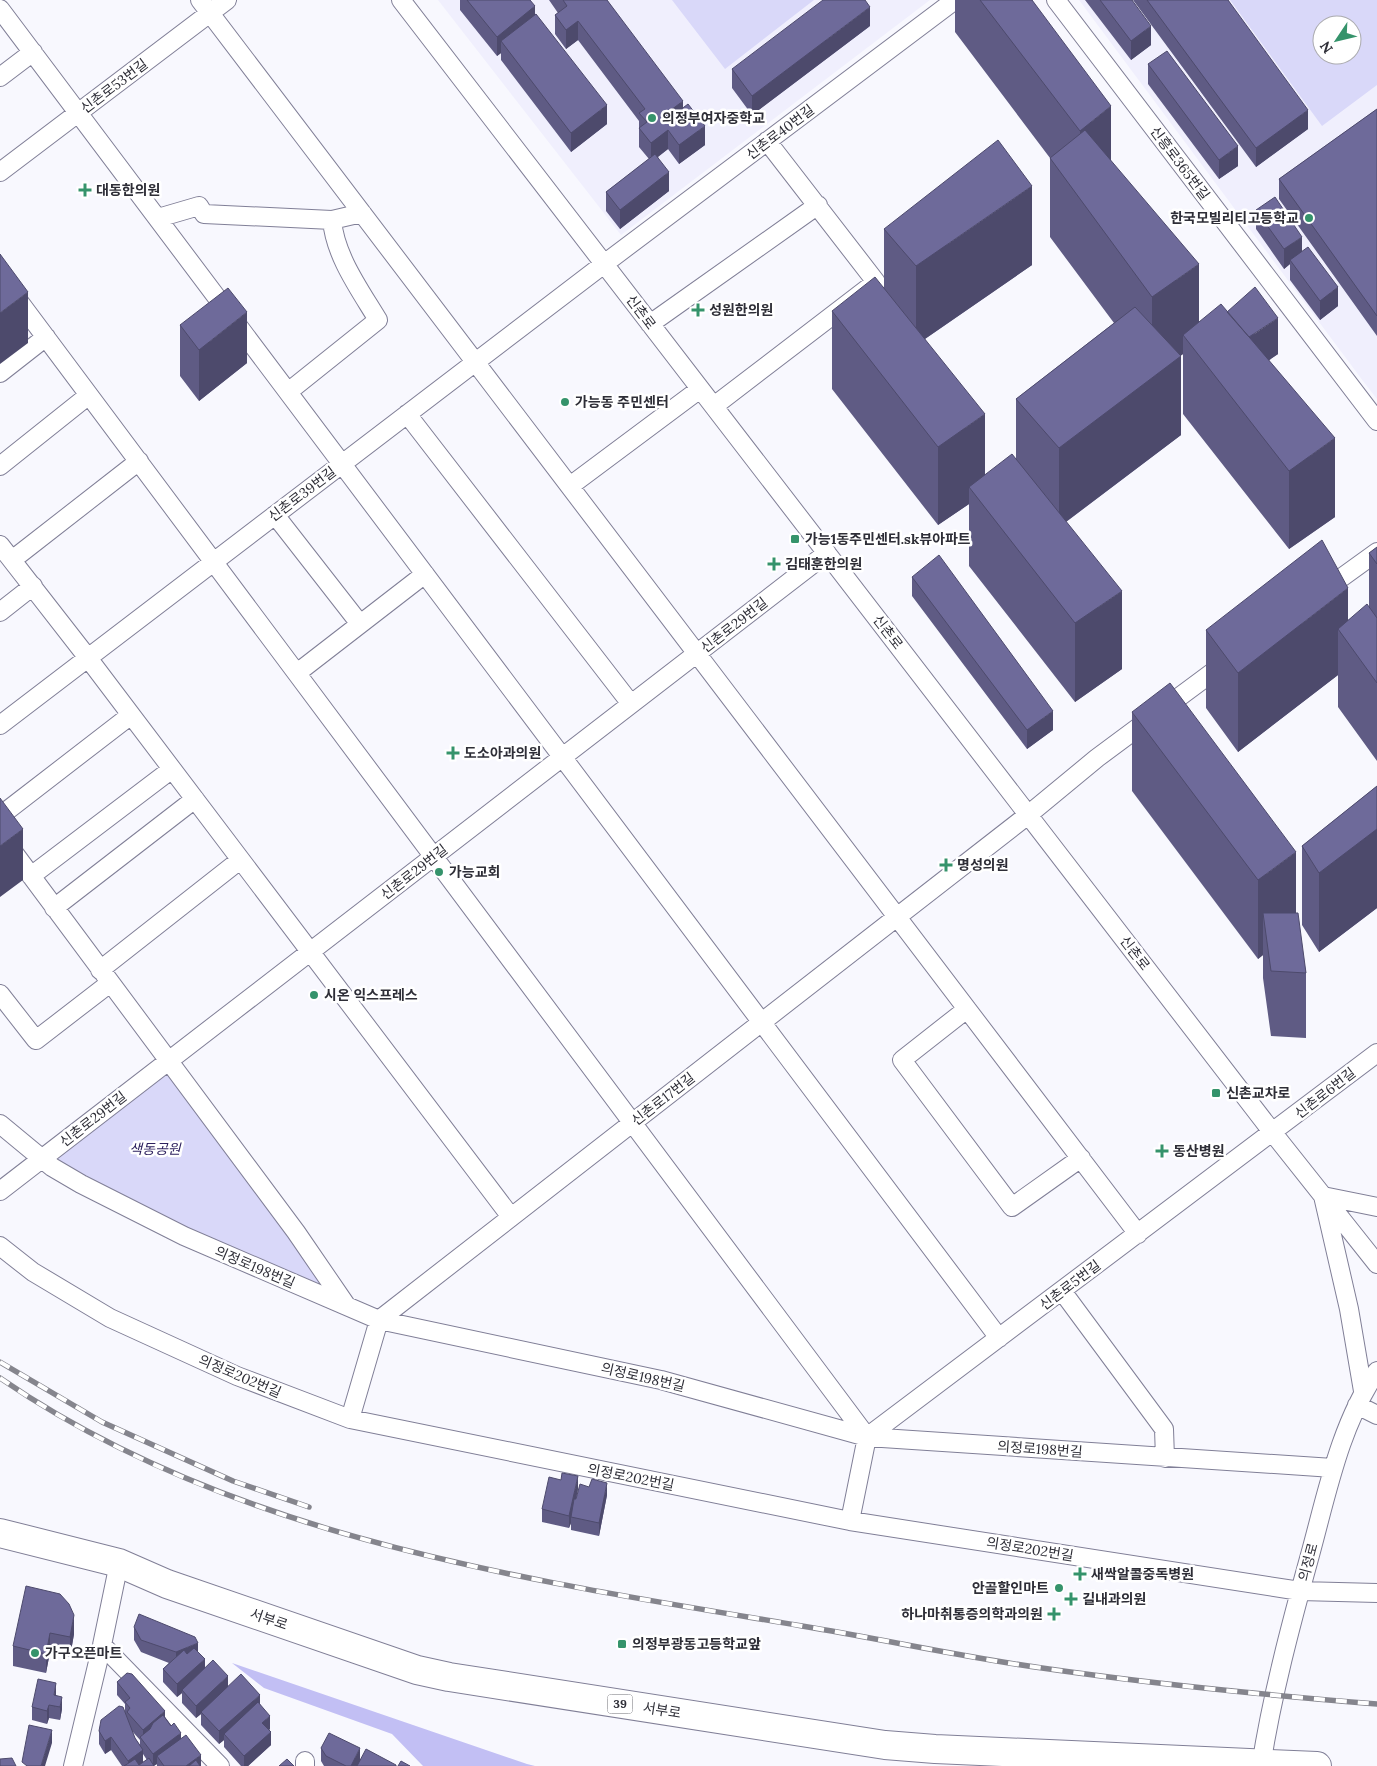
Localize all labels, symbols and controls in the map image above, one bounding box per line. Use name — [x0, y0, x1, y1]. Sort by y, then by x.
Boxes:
north arrow — [1312, 15, 1362, 65]
text: N — [1316, 38, 1337, 57]
street label: 신촌로53번길 — [77, 55, 151, 117]
street label: 신촌로40번길 — [742, 101, 818, 163]
place label: 의정부여자중학교 — [662, 109, 765, 127]
marker: 의정부여자중학교 — [646, 112, 658, 124]
street label: 신흥로365번길 — [1146, 122, 1214, 204]
place label: 대동한의원 — [96, 181, 160, 199]
marker: 대동한의원 — [78, 183, 92, 197]
place label: 한국모빌리티고등학교 — [1170, 209, 1299, 227]
marker: 한국모빌리티고등학교 — [1303, 212, 1315, 224]
street label: 신촌로 — [622, 291, 660, 333]
place label: 성원한의원 — [709, 301, 773, 319]
marker: 성원한의원 — [691, 303, 705, 317]
place label: 가능동 주민센터 — [575, 393, 669, 411]
marker: 가능동 주민센터 — [559, 396, 571, 408]
street label: 신촌로39번길 — [265, 463, 339, 525]
place label: 가능1동주민센터.sk뷰아파트 — [805, 530, 971, 548]
marker: 가능1동주민센터.sk뷰아파트 — [789, 533, 801, 545]
place label: 김태훈한의원 — [785, 555, 862, 573]
marker: 김태훈한의원 — [767, 557, 781, 571]
street label: 신촌로29번길 — [697, 593, 771, 657]
street label: 신촌로 — [869, 611, 907, 653]
place label: 도소아과의원 — [464, 744, 541, 762]
marker: 도소아과의원 — [446, 746, 460, 760]
street label: 신촌로29번길 — [377, 840, 451, 904]
place label: 명성의원 — [957, 856, 1009, 874]
marker: 명성의원 — [939, 858, 953, 872]
place label: 가능교회 — [449, 863, 501, 881]
marker: 가능교회 — [433, 866, 445, 878]
street label: 신촌로 — [1116, 932, 1154, 974]
place label: 시온 익스프레스 — [324, 986, 418, 1004]
marker: 시온 익스프레스 — [308, 989, 320, 1001]
street label: 신촌로6번길 — [1291, 1064, 1359, 1122]
street label: 신촌로17번길 — [628, 1069, 698, 1129]
place label: 신촌교차로 — [1226, 1084, 1291, 1102]
street label: 신촌로29번길 — [56, 1087, 130, 1151]
marker: 신촌교차로 — [1210, 1087, 1222, 1099]
park label: 색동공원 — [129, 1140, 182, 1158]
place label: 동산병원 — [1173, 1142, 1225, 1160]
marker: 동산병원 — [1155, 1144, 1169, 1158]
street label: 의정로198번길 — [212, 1242, 298, 1292]
street label: 신촌로5번길 — [1036, 1256, 1104, 1314]
street label: 의정로202번길 — [196, 1351, 284, 1401]
street label: 의정로198번길 — [599, 1359, 687, 1395]
street label: 의정로198번길 — [997, 1437, 1083, 1461]
street label: 의정로202번길 — [586, 1460, 676, 1494]
street label: 의정로202번길 — [985, 1533, 1075, 1565]
street label: 의정로 — [1294, 1541, 1322, 1583]
place label: 새싹알콜중독병원 — [1091, 1565, 1194, 1583]
marker: 새싹알콜중독병원 — [1073, 1567, 1087, 1581]
place label: 안골할인마트 — [972, 1579, 1049, 1597]
marker: 안골할인마트 — [1053, 1582, 1065, 1594]
place label: 길내과의원 — [1082, 1590, 1146, 1608]
marker: 길내과의원 — [1064, 1592, 1078, 1606]
street label: 서부로 — [248, 1604, 290, 1634]
place label: 하나마취통증의학과의원 — [901, 1605, 1043, 1623]
marker: 하나마취통증의학과의원 — [1047, 1607, 1061, 1621]
place label: 의정부광동고등학교앞 — [632, 1635, 761, 1653]
marker: 의정부광동고등학교앞 — [616, 1638, 628, 1650]
place label: 가구오픈마트 — [45, 1644, 122, 1662]
marker: 가구오픈마트 — [29, 1647, 41, 1659]
road number: 39 — [608, 1695, 632, 1714]
street label: 서부로 — [642, 1698, 683, 1722]

